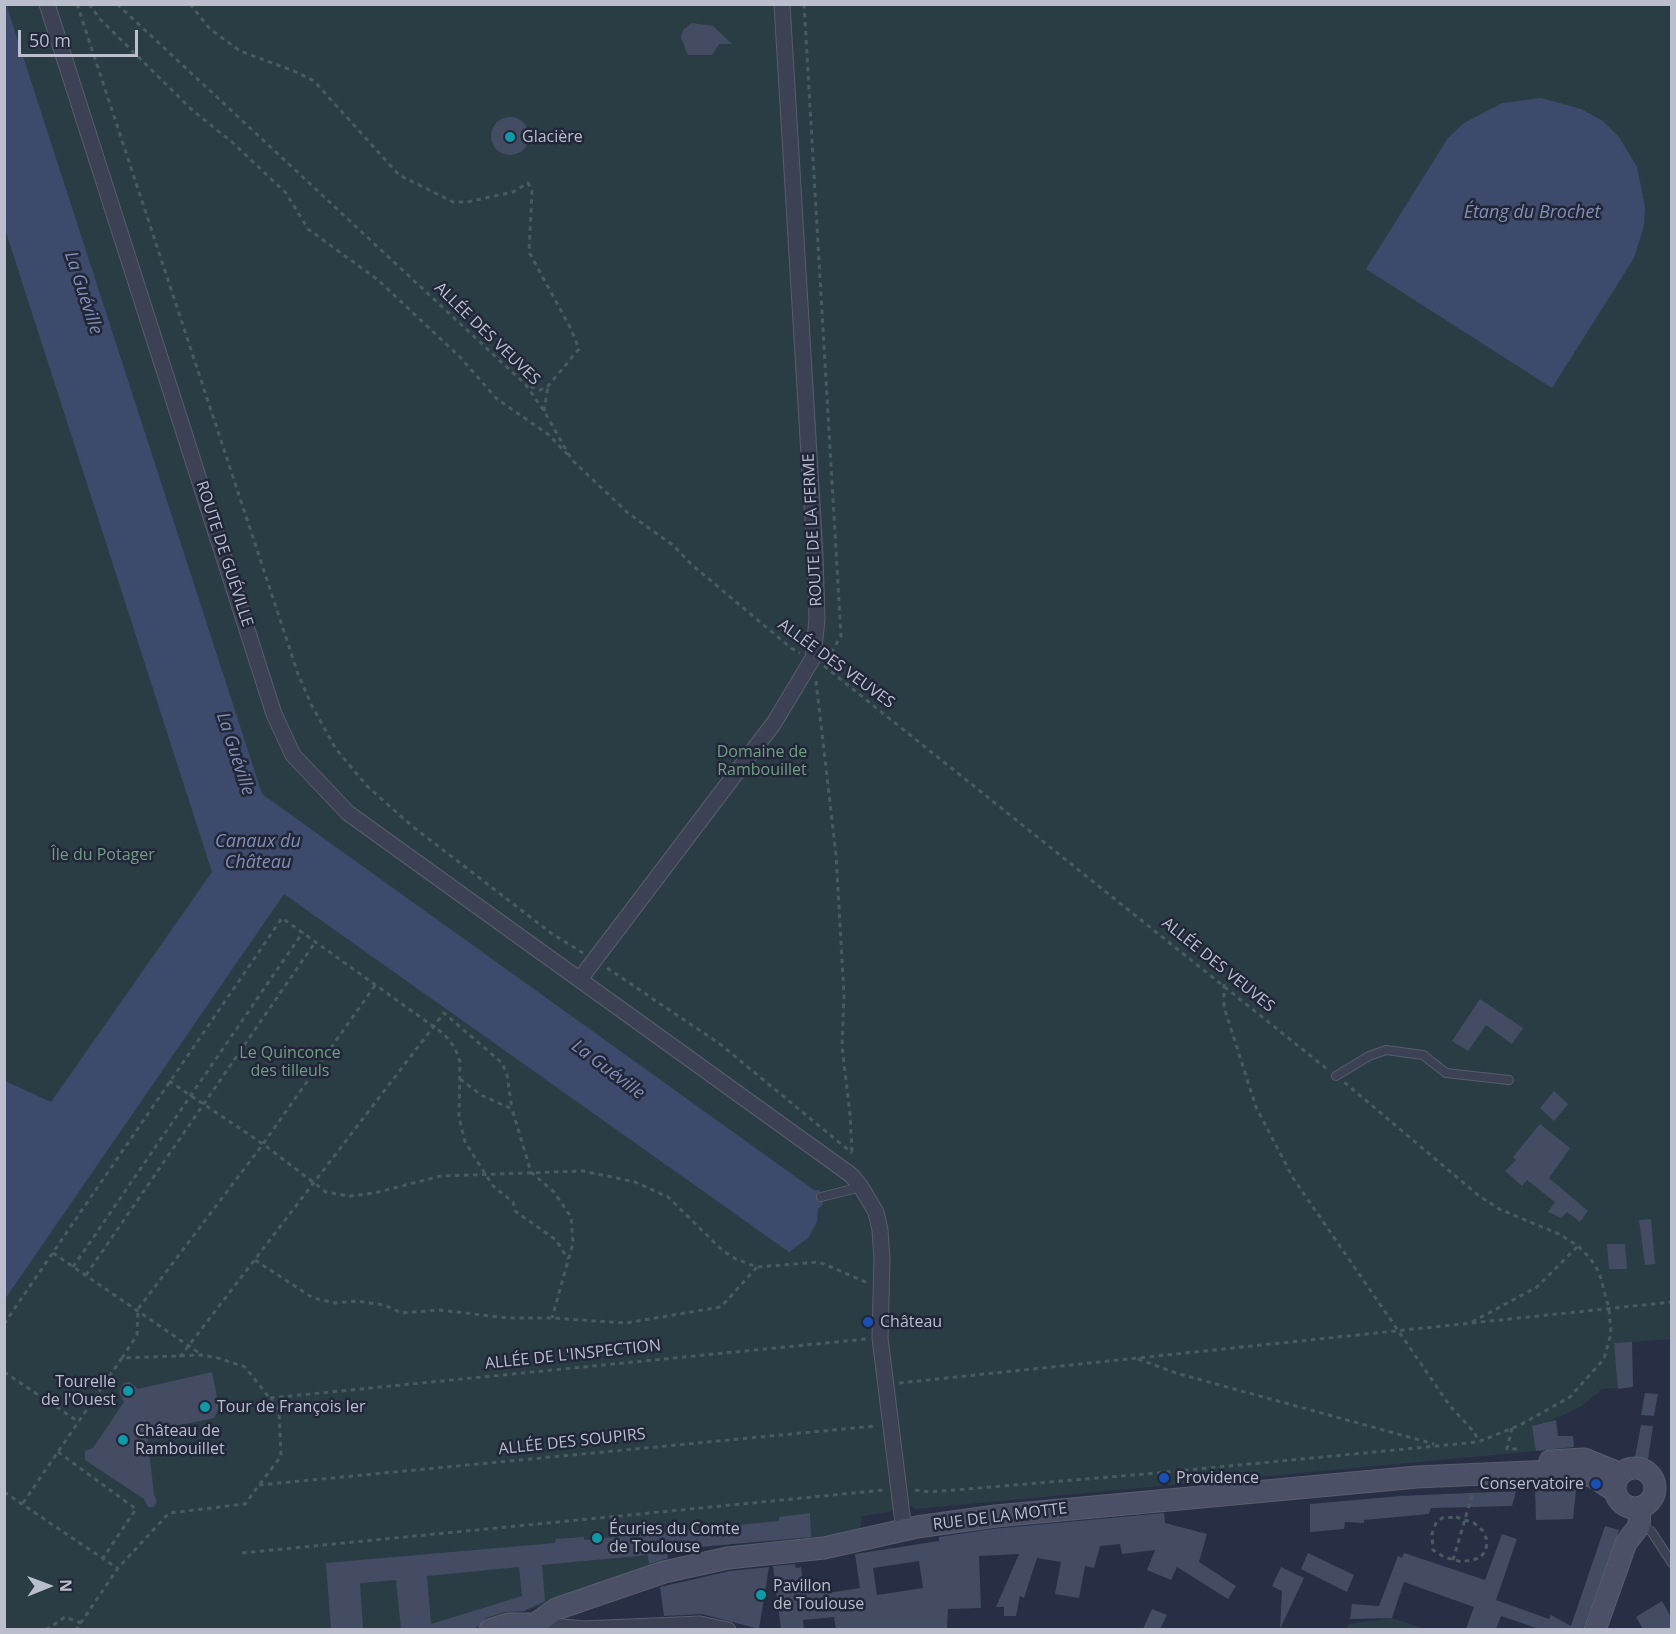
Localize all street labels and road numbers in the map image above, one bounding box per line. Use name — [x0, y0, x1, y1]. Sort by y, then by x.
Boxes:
street label: ALLÉE DES VEUVES — [430, 279, 544, 389]
street label: ROUTE DE LA FERME — [799, 453, 827, 607]
street label: ROUTE DE GUÉVILLE — [191, 479, 257, 629]
street label: ALLÉE DES VEUVES — [774, 615, 898, 713]
street label: ALLÉE DES VEUVES — [1158, 914, 1278, 1016]
street label: ALLÉE DE L'INSPECTION — [484, 1336, 662, 1374]
street label: ALLÉE DES SOUPIRS — [497, 1425, 647, 1459]
street label: RUE DE LA MOTTE — [932, 1499, 1068, 1535]

